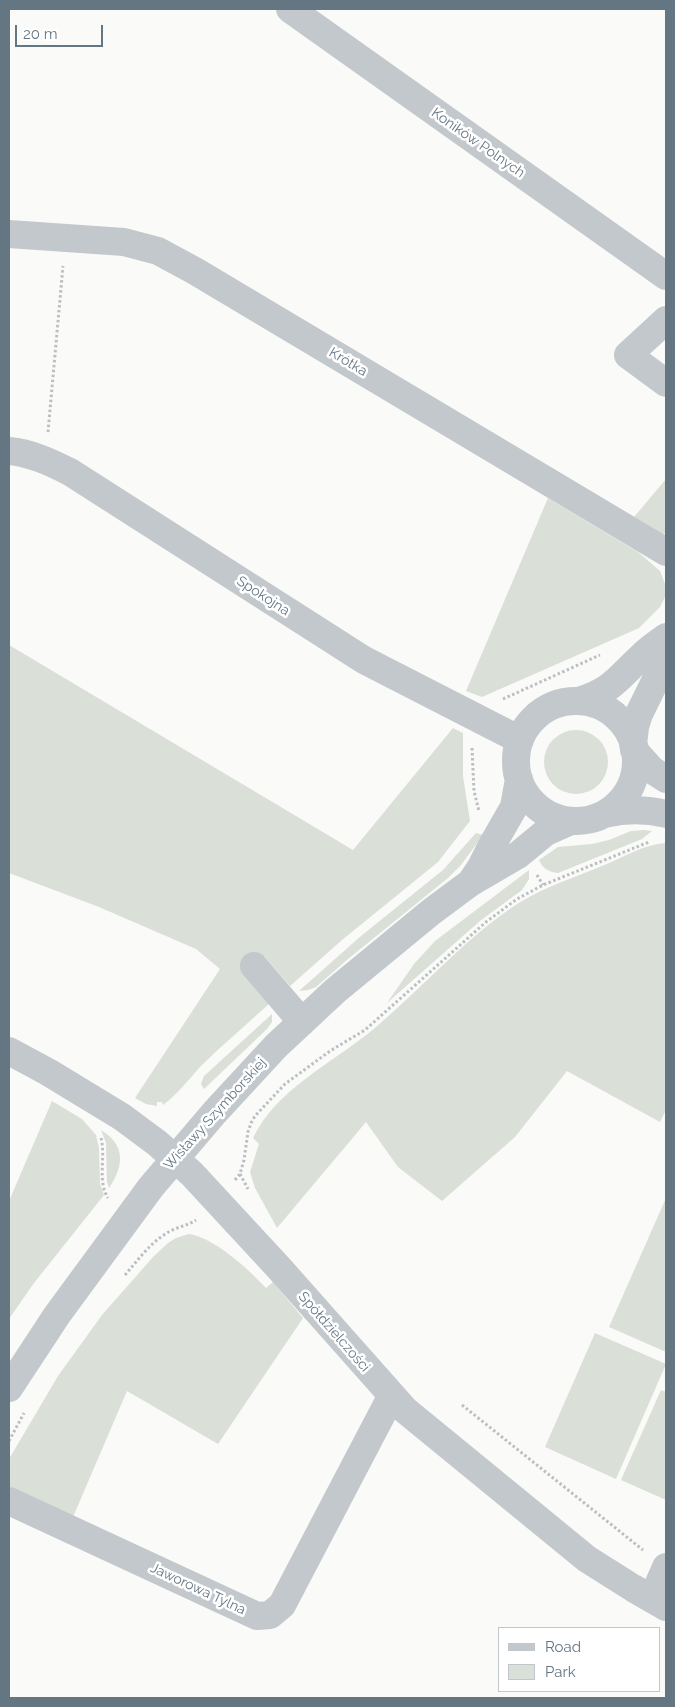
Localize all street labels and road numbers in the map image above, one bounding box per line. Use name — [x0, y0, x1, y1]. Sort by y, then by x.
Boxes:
street label: Koników Polnych — [428, 105, 528, 181]
street label: Krótka — [326, 344, 370, 380]
street label: Spokojna — [233, 573, 293, 619]
street label: Wisławy Szymborskiej — [160, 1055, 270, 1173]
street label: Spółdzielczości — [295, 1289, 373, 1375]
street label: Jaworowa Tylna — [148, 1560, 248, 1618]

